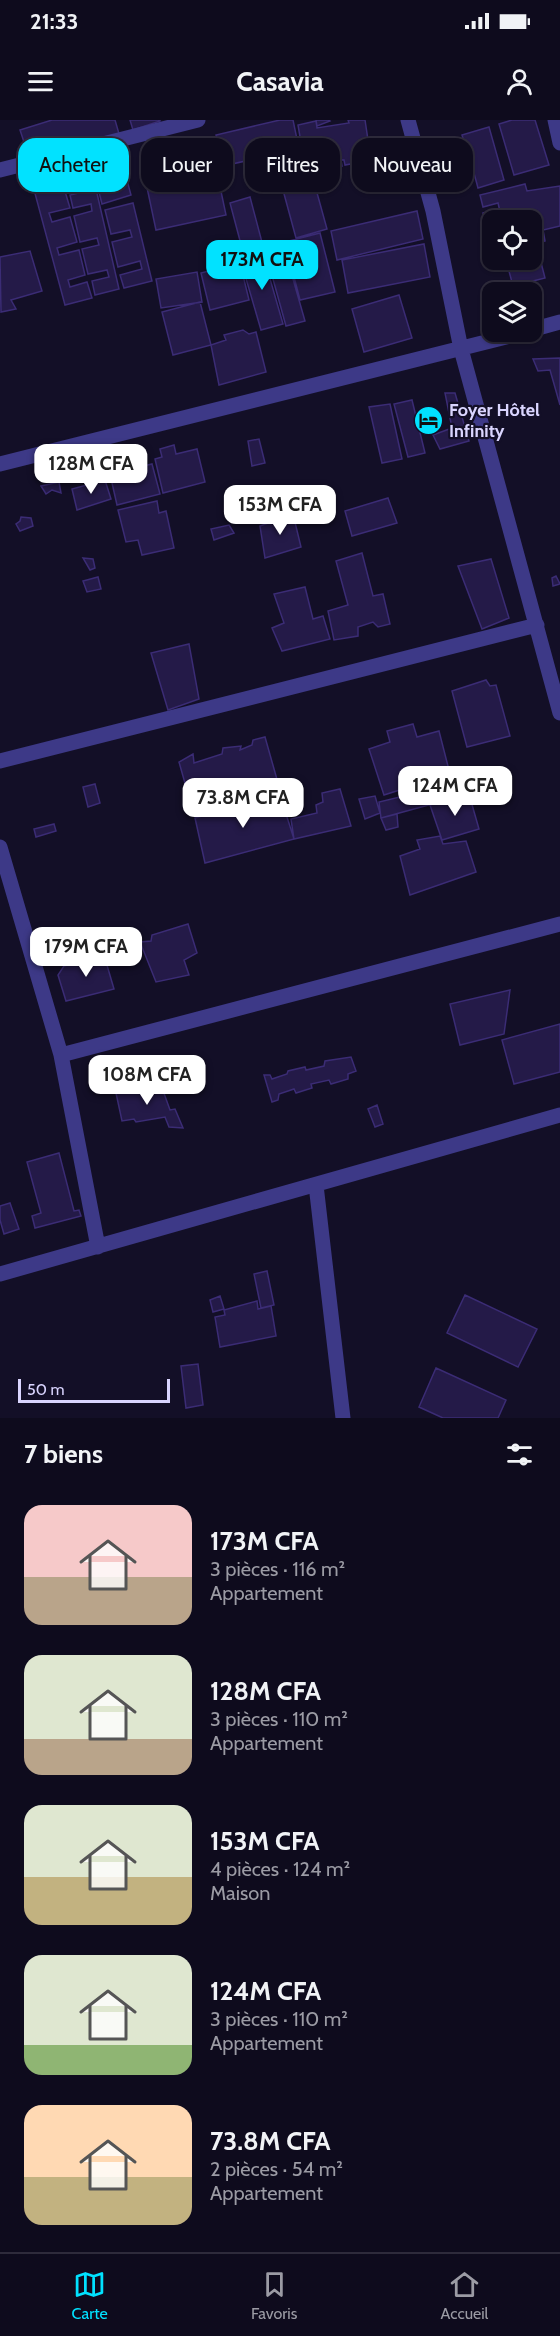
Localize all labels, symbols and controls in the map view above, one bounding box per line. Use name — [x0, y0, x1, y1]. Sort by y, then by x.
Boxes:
text: 21:33 — [30, 8, 78, 35]
icon: menu — [24, 65, 57, 98]
text: Casavia — [236, 65, 324, 98]
icon: person — [503, 65, 536, 98]
chip: Acheter — [18, 138, 129, 192]
chip: Louer — [141, 138, 233, 192]
chip: Filtres — [245, 138, 340, 192]
chip: Nouveau — [352, 138, 473, 192]
map controls — [482, 210, 542, 342]
button: locate — [482, 210, 542, 270]
pin: 173M CFA — [200, 240, 324, 291]
text: 173M CFA — [220, 247, 304, 271]
button: layers — [482, 282, 542, 342]
place label: Foyer Hôtel Infinity — [449, 399, 540, 442]
hotel icon: Foyer Hôtel Infinity — [412, 404, 444, 436]
pin: 128M CFA — [29, 444, 153, 495]
text: 128M CFA — [48, 451, 134, 475]
pin: 153M CFA — [218, 485, 342, 536]
text: 153M CFA — [238, 492, 322, 516]
pin: 124M CFA — [393, 766, 517, 817]
text: 124M CFA — [412, 773, 498, 797]
pin: 73.8M CFA — [174, 778, 312, 829]
text: 73.8M CFA — [197, 785, 289, 809]
pin: 179M CFA — [24, 927, 148, 978]
text: 179M CFA — [44, 934, 128, 958]
pin: 108M CFA — [85, 1055, 209, 1106]
text: 108M CFA — [103, 1062, 191, 1086]
scale bar — [18, 1376, 170, 1404]
text: 50 m — [27, 1380, 64, 1399]
text: 7 biens — [24, 1438, 103, 1470]
icon: filters — [503, 1438, 536, 1471]
text: 173M CFA — [210, 1525, 319, 1557]
icon: home — [72, 1529, 144, 1601]
text: 3 pièces · 116 m² — [210, 1557, 345, 1581]
text: Appartement — [210, 1581, 323, 1605]
text: 128M CFA — [210, 1675, 321, 1707]
icon: home — [72, 1679, 144, 1751]
text: 3 pièces · 110 m² — [210, 1707, 348, 1731]
text: Appartement — [210, 1731, 323, 1755]
text: 153M CFA — [210, 1825, 319, 1857]
icon: home — [72, 1829, 144, 1901]
text: 4 pièces · 124 m² — [210, 1857, 350, 1881]
text: Maison — [210, 1881, 270, 1905]
text: 124M CFA — [210, 1975, 321, 2007]
icon: home — [72, 1979, 144, 2051]
text: 3 pièces · 110 m² — [210, 2007, 348, 2031]
text: Appartement — [210, 2031, 323, 2055]
text: 73.8M CFA — [210, 2125, 331, 2157]
icon: home — [72, 2129, 144, 2201]
text: 2 pièces · 54 m² — [210, 2157, 343, 2181]
text: Appartement — [210, 2181, 323, 2205]
tab: Carte — [72, 2268, 108, 2323]
tab: Favoris — [251, 2268, 297, 2323]
tab: Accueil — [441, 2268, 488, 2323]

